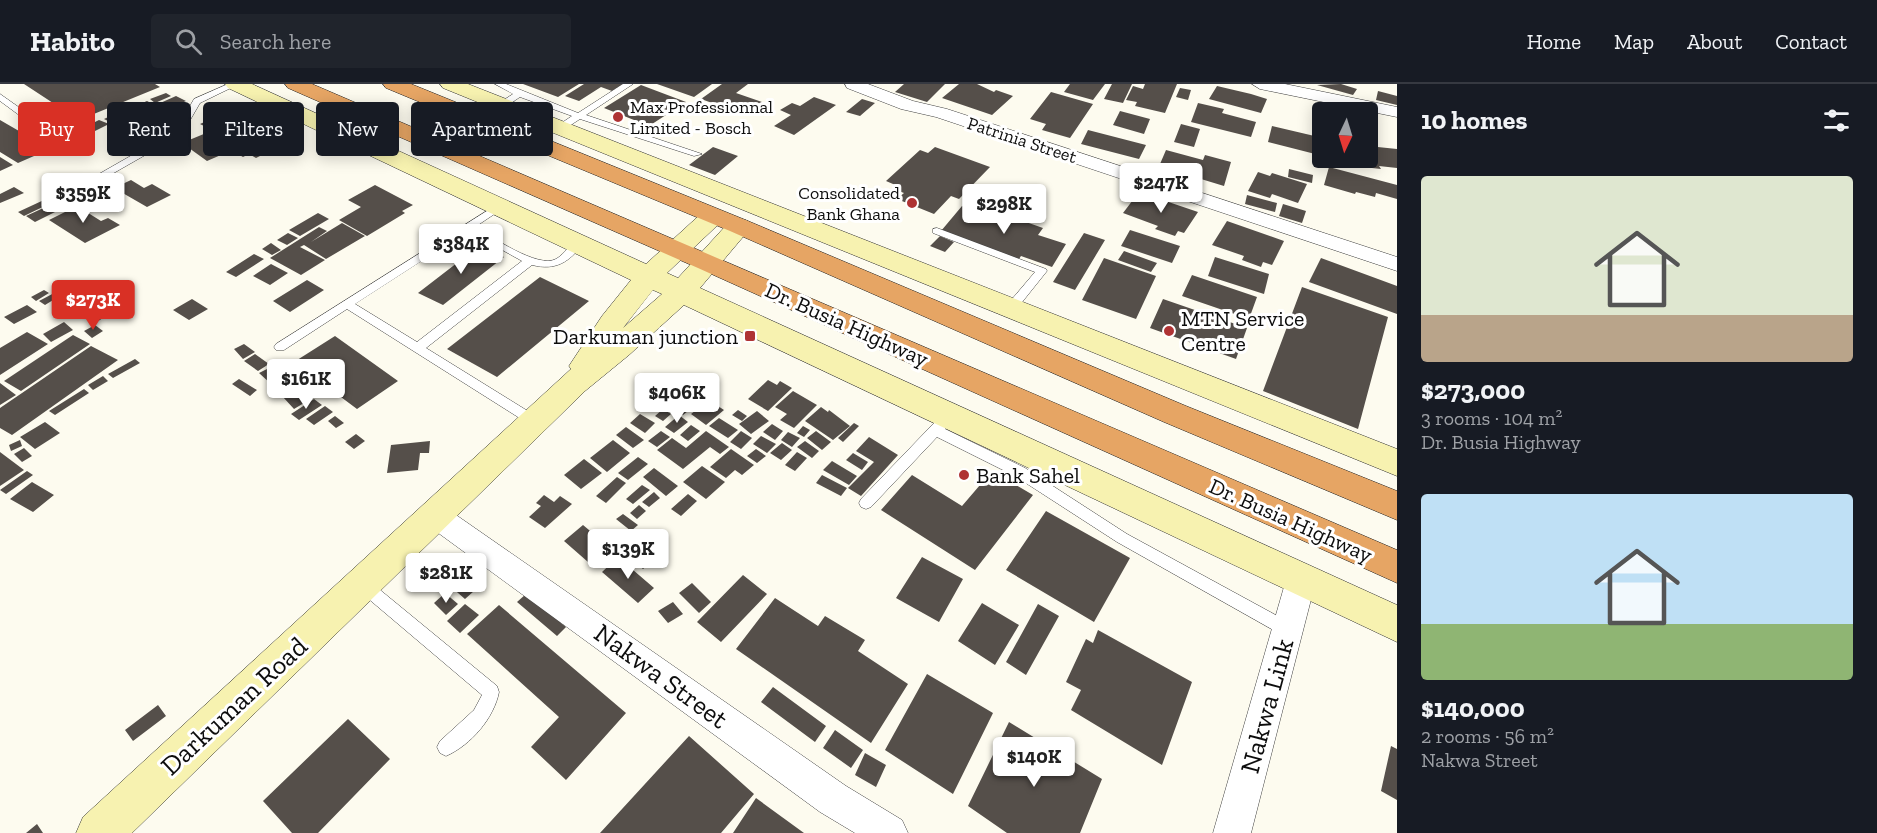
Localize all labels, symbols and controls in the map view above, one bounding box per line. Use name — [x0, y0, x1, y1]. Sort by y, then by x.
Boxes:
search box — [151, 14, 571, 68]
text: Habito — [30, 25, 115, 58]
icon: search — [172, 25, 205, 58]
text: Search here — [220, 28, 331, 55]
text: Home — [1527, 29, 1581, 54]
text: Map — [1614, 29, 1654, 54]
text: About — [1687, 29, 1742, 54]
text: Contact — [1775, 29, 1847, 54]
place label: Max Professionnal Limited - Bosch — [630, 96, 773, 139]
chip: Buy — [18, 102, 95, 156]
chip: Rent — [107, 102, 191, 156]
chip: Filters — [203, 102, 304, 156]
chip: New — [316, 102, 399, 156]
chip: Apartment — [411, 102, 553, 156]
north arrow — [1312, 102, 1378, 168]
map controls — [1312, 102, 1378, 168]
text: 10 homes — [1421, 104, 1527, 136]
icon: filters — [1820, 104, 1853, 137]
marker: Max Professionnal Limited - Bosch — [611, 110, 625, 124]
street label: Patrinia Street — [965, 112, 1080, 168]
pin: $247K — [1119, 163, 1203, 214]
text: $247K — [1134, 170, 1188, 194]
pin: $359K — [41, 173, 125, 224]
text: $359K — [55, 180, 111, 204]
place label: Consolidated Bank Ghana — [798, 182, 900, 225]
pin: $298K — [962, 184, 1046, 235]
text: $298K — [976, 191, 1032, 215]
marker: Consolidated Bank Ghana — [905, 196, 919, 210]
icon: home — [1583, 215, 1691, 323]
pin: $384K — [419, 224, 503, 275]
text: $384K — [433, 231, 489, 255]
street label: Dr. Busia Highway — [761, 276, 933, 373]
pin: $273K — [51, 280, 135, 331]
text: $273K — [66, 287, 120, 311]
place label: MTN Service Centre — [1181, 305, 1304, 357]
place label: Darkuman junction — [553, 323, 738, 350]
marker: MTN Service Centre — [1162, 324, 1176, 338]
marker: Darkuman junction — [743, 329, 757, 343]
pin: $161K — [264, 359, 348, 410]
text: $161K — [281, 366, 331, 390]
pin: $406K — [635, 373, 719, 424]
text: $273,000 — [1421, 374, 1525, 406]
text: $406K — [649, 380, 705, 404]
text: 3 rooms · 104 m² — [1421, 406, 1562, 430]
text: Dr. Busia Highway — [1421, 430, 1581, 454]
place label: Bank Sahel — [976, 462, 1080, 489]
marker: Bank Sahel — [957, 468, 971, 482]
street label: Dr. Busia Highway — [1205, 472, 1377, 569]
pin: $139K — [586, 529, 670, 580]
icon: home — [1583, 533, 1691, 641]
text: $139K — [602, 536, 654, 560]
pin: $281K — [404, 553, 488, 604]
text: $281K — [420, 560, 472, 584]
street label: Nakwa Street — [588, 617, 734, 735]
street label: Darkuman Road — [154, 630, 314, 782]
street label: Nakwa Link — [1234, 635, 1300, 777]
text: $140,000 — [1421, 692, 1525, 724]
text: 2 rooms · 56 m² — [1421, 724, 1554, 748]
pin: $140K — [992, 737, 1076, 788]
text: $140K — [1007, 744, 1061, 768]
text: Nakwa Street — [1421, 748, 1538, 772]

